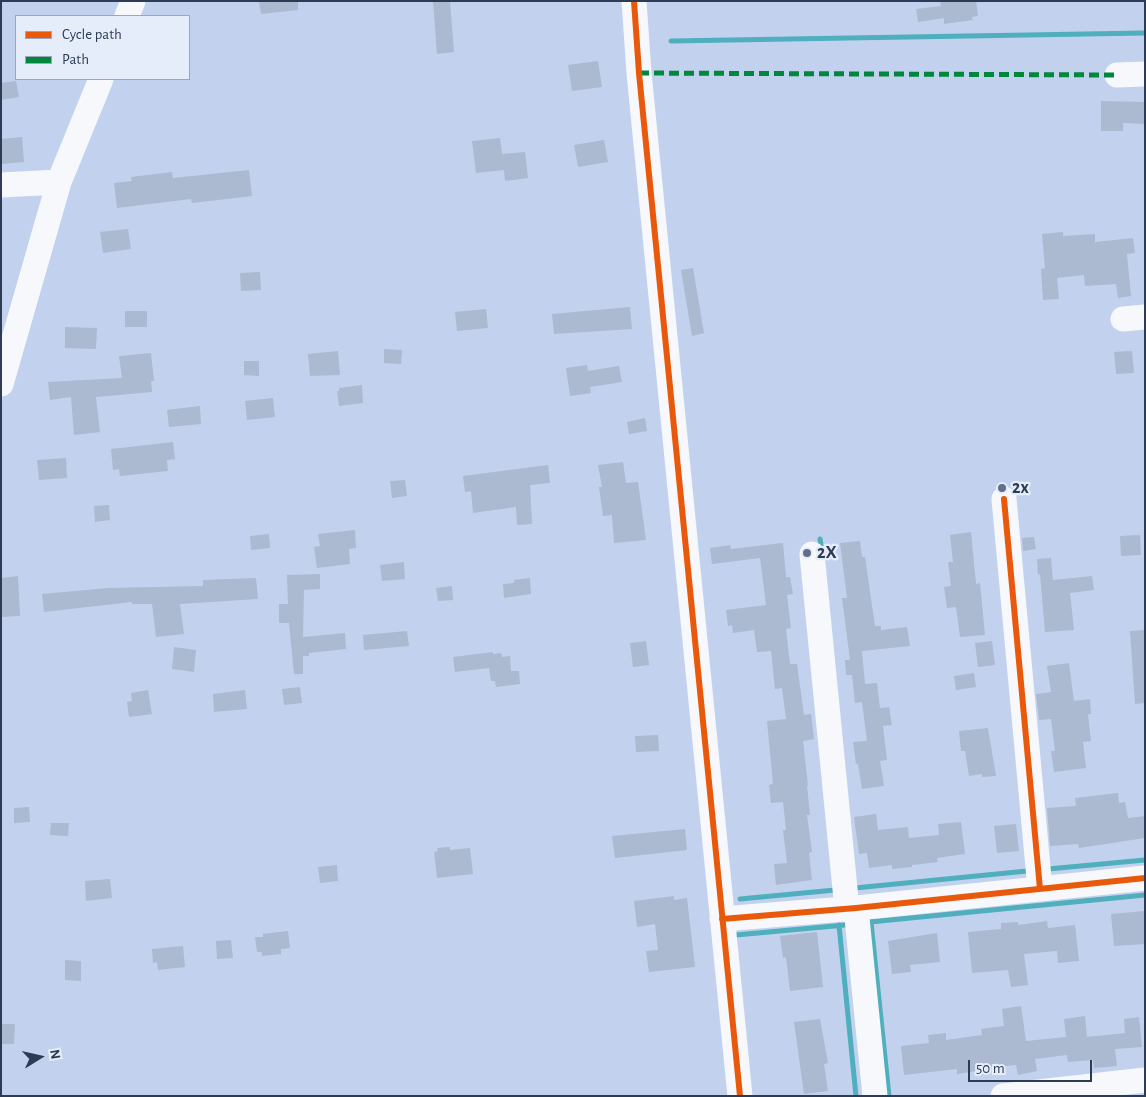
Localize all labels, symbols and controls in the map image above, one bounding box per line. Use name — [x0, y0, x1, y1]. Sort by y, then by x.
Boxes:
legend — [15, 15, 190, 80]
text: Cycle path — [62, 27, 122, 42]
text: Path — [62, 52, 89, 67]
place label: 2x — [1012, 477, 1029, 499]
marker: 2x — [996, 482, 1008, 494]
place label: 2X — [817, 542, 837, 564]
marker: 2X — [801, 547, 813, 559]
north arrow — [15, 1032, 65, 1082]
text: N — [47, 1048, 63, 1060]
scale bar — [971, 1050, 1095, 1082]
text: 50 m — [976, 1061, 1005, 1076]

